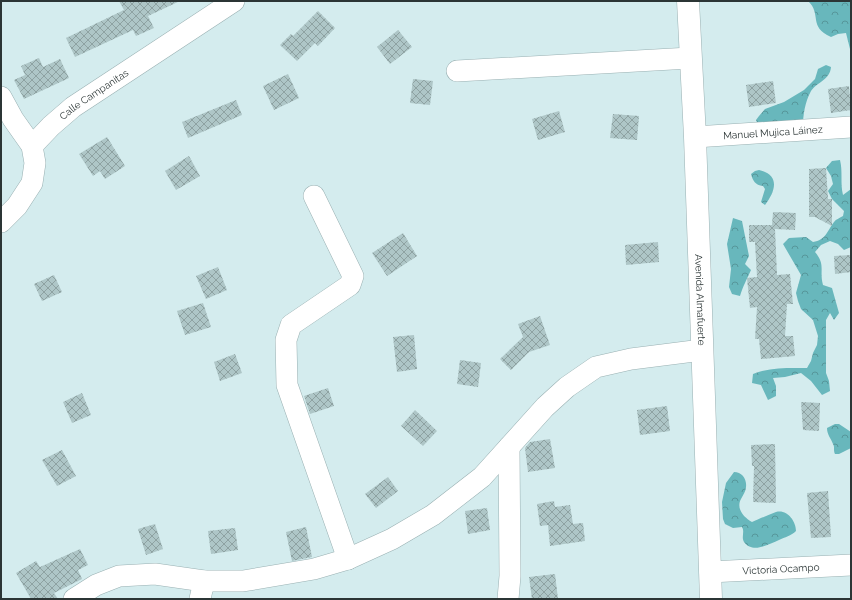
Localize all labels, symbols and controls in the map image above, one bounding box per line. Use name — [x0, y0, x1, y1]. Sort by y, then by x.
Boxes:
street label: Calle Campanitas — [57, 67, 130, 122]
street label: Manuel Mujica Láinez — [723, 123, 823, 141]
street label: Avenida Almafuerte — [694, 254, 708, 346]
street label: Victoria Ocampo — [742, 561, 820, 576]

